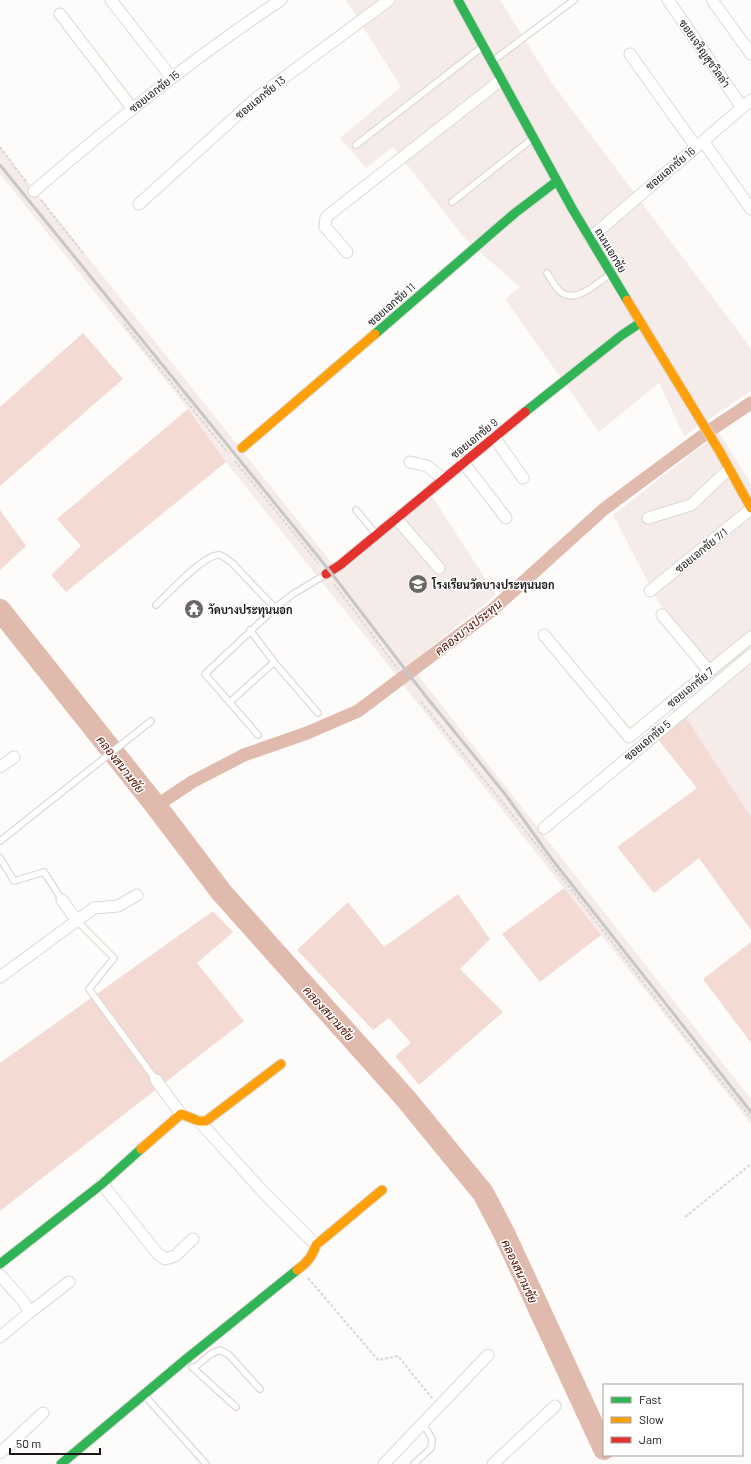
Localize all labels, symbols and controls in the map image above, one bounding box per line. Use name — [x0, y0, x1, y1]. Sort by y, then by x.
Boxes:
street label: ซอยเจริญสุขวิลล่า — [674, 16, 733, 91]
street label: ซอยเอกชัย 15 — [126, 67, 182, 115]
street label: ซอยเอกชัย 13 — [232, 73, 288, 121]
street label: ซอยเอกชัย 16 — [643, 143, 698, 192]
street label: ถนนเอกชัย — [593, 225, 629, 275]
street label: ซอยเอกชัย 11 — [365, 280, 417, 328]
street label: ซอยเอกชัย 9 — [448, 415, 500, 461]
street label: ซอยเอกชัย 7/1 — [672, 525, 730, 575]
school or university icon: โรงเรียนวัดบางประทุนนอก — [407, 573, 429, 595]
place label: โรงเรียนวัดบางประทุนนอก — [431, 577, 554, 593]
water label: คลองบางประทุน — [432, 596, 506, 660]
temple icon: วัดบางประทุนนอก — [183, 598, 205, 620]
place label: วัดบางประทุนนอก — [208, 603, 293, 618]
street label: ซอยเอกชัย 7 — [664, 664, 716, 710]
street label: ซอยเอกชัย 5 — [621, 717, 673, 763]
water label: คลองสนามชัย — [94, 733, 148, 795]
water label: คลองสนามชัย — [301, 983, 357, 1043]
water label: คลองสนามชัย — [499, 1237, 541, 1305]
legend — [603, 1384, 743, 1456]
text: Fast — [639, 1392, 662, 1406]
text: Slow — [639, 1412, 664, 1426]
scale bar — [10, 1430, 100, 1456]
text: Jam — [639, 1432, 662, 1446]
text: 50 m — [16, 1436, 41, 1450]

